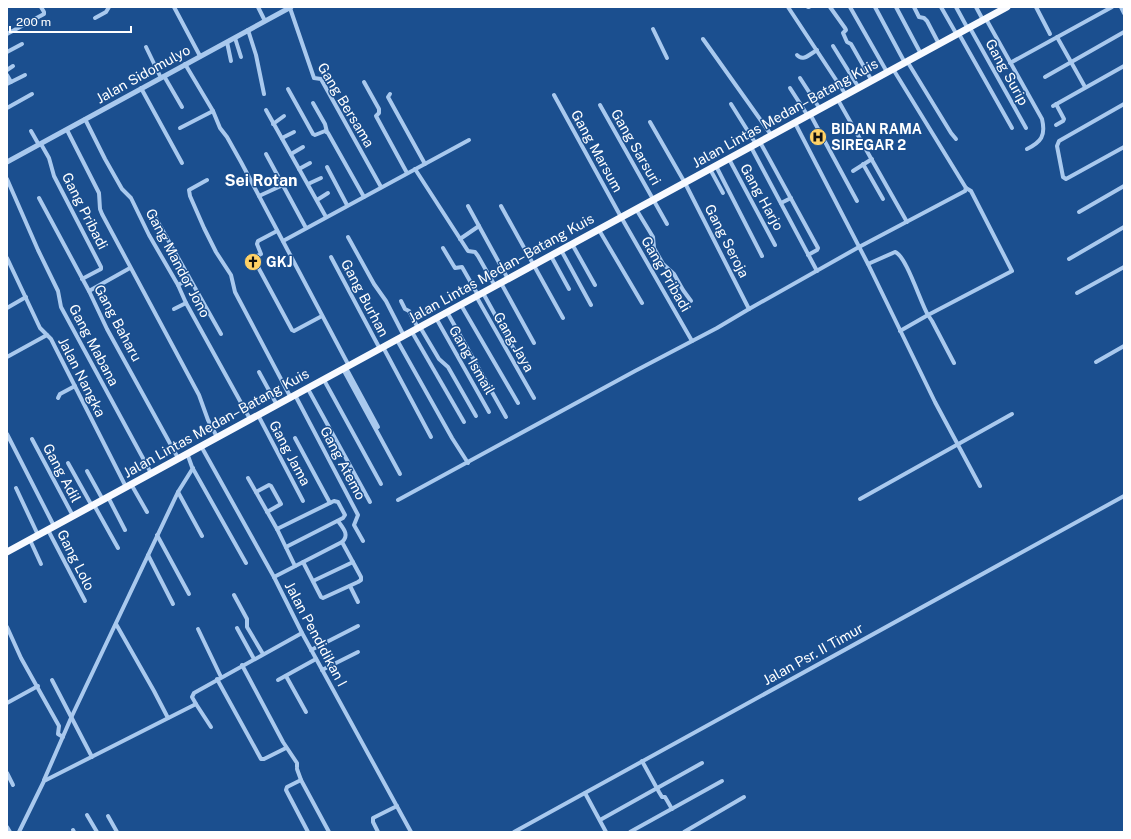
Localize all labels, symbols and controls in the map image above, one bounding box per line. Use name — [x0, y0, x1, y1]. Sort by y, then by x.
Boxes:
scale bar — [10, 8, 131, 34]
text: 200 m — [16, 15, 51, 29]
street label: Gang Surip — [982, 36, 1032, 108]
street label: Jalan Sidomulyo — [93, 41, 193, 107]
street label: Jalan Lintas Medan–Batang Kuis — [689, 55, 881, 171]
street label: Gang Bersama — [315, 60, 377, 150]
street label: Gang Sarsuri — [608, 106, 664, 188]
street label: Gang Marsum — [568, 107, 626, 195]
place label: BIDAN RAMA SIREGAR 2 — [831, 121, 922, 153]
hospital icon: BIDAN RAMA SIREGAR 2 — [808, 127, 828, 147]
street label: Gang Harjo — [737, 161, 787, 233]
street label: Gang Pribadi — [59, 170, 111, 252]
district label: Sei Rotan — [224, 171, 298, 190]
street label: Gang Seroja — [702, 202, 752, 280]
street label: Gang Mandor Jono — [143, 206, 213, 320]
street label: Jalan Lintas Medan–Batang Kuis — [405, 210, 597, 326]
street label: Gang Pribadi — [638, 234, 694, 314]
church icon: GKJ — [243, 252, 263, 272]
place label: GKJ — [266, 254, 293, 270]
street label: Gang Burhan — [338, 257, 392, 339]
street label: Gang Baharu — [91, 282, 145, 364]
street label: Gang Mabana — [66, 301, 122, 389]
street label: Gang Jaya — [491, 309, 537, 375]
street label: Gang Ismail — [446, 323, 498, 397]
street label: Jalan Nangka — [55, 335, 109, 419]
street label: Jalan Lintas Medan–Batang Kuis — [120, 365, 312, 481]
street label: Gang Jama — [266, 418, 314, 488]
street label: Gang Atemo — [317, 424, 369, 502]
street label: Gang Adil — [40, 441, 84, 505]
street label: Gang Lolo — [54, 527, 98, 593]
street label: Jalan Pendidikan I — [282, 579, 350, 689]
street label: Jalan Psr. II Timur — [760, 620, 866, 688]

